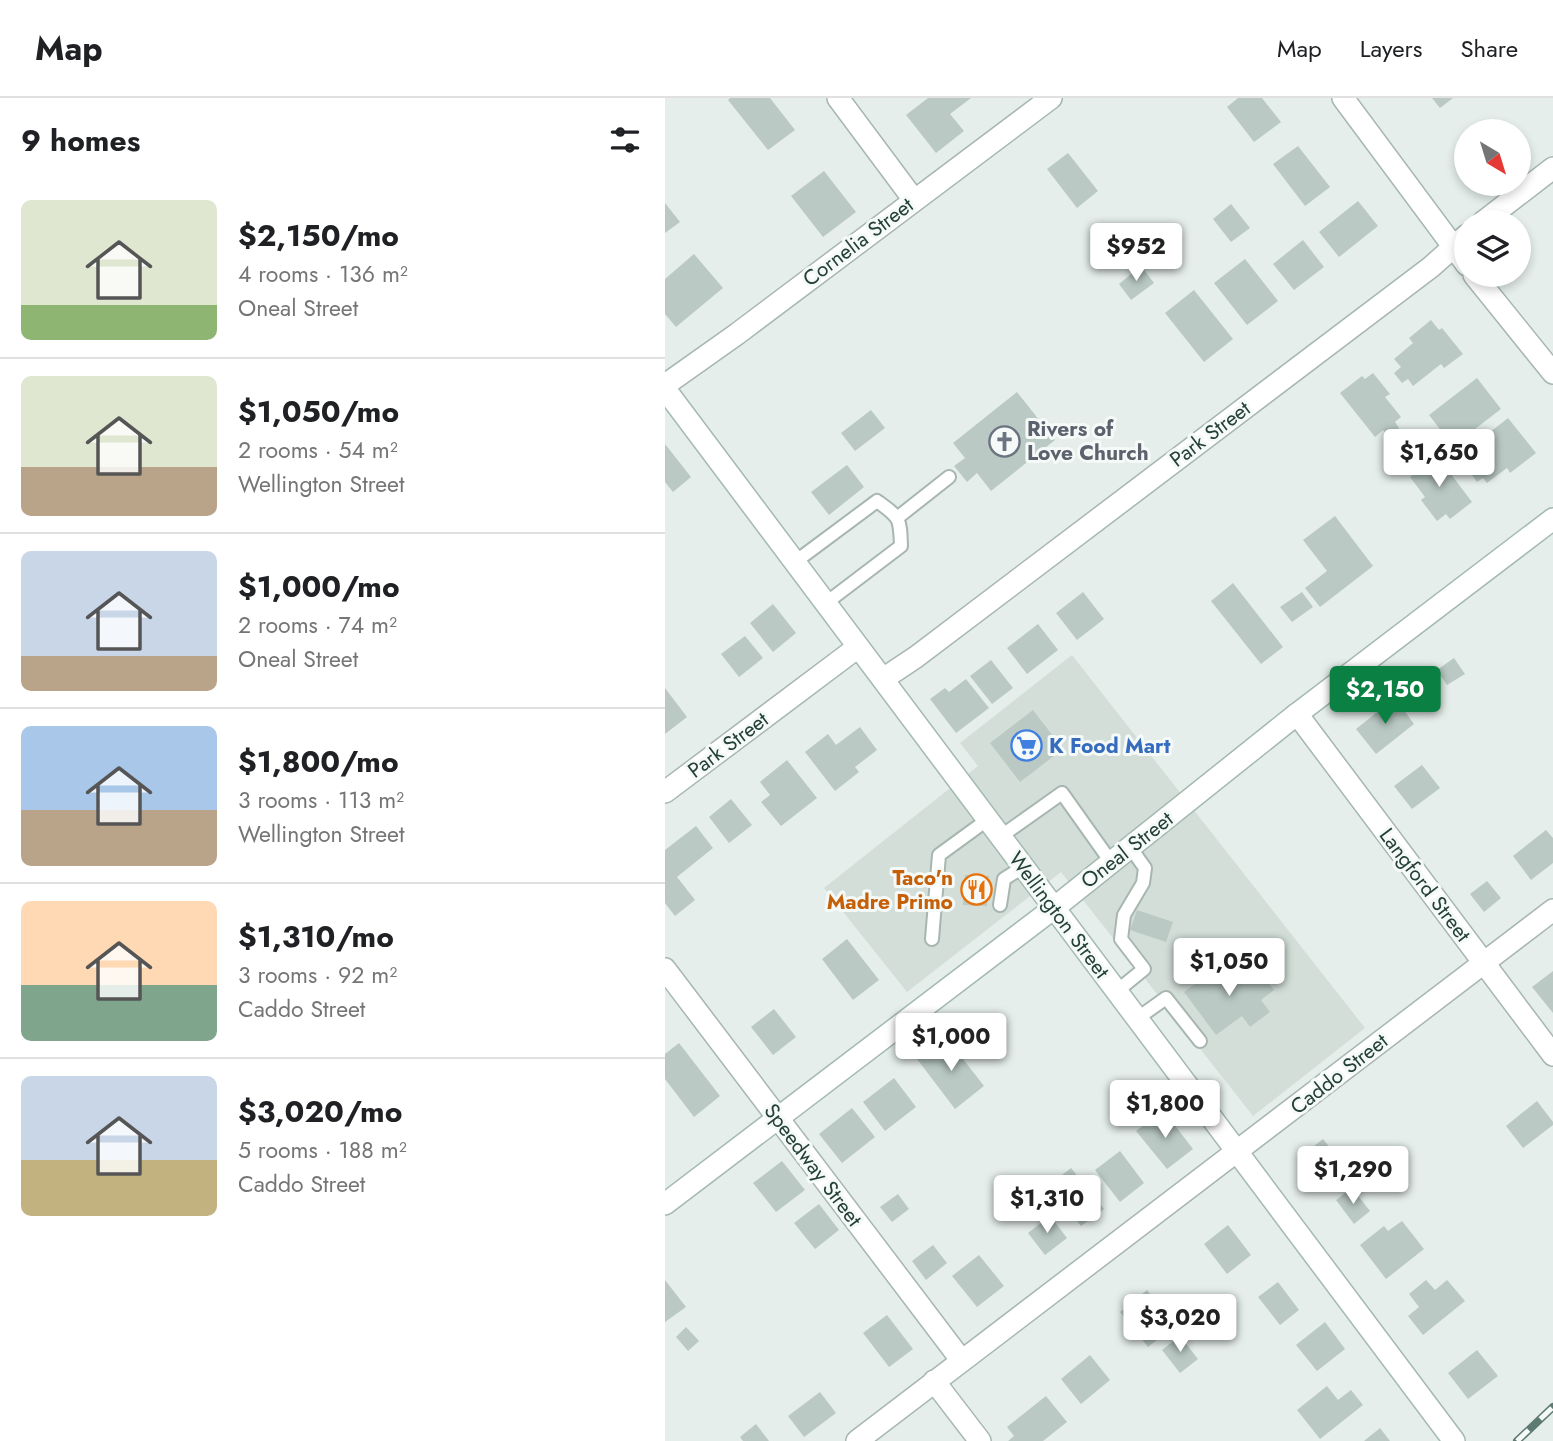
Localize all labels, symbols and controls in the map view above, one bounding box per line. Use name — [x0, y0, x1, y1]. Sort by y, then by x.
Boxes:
text: Map — [35, 25, 103, 72]
text: Map — [1277, 31, 1322, 66]
text: Layers — [1360, 31, 1422, 66]
text: Share — [1460, 31, 1518, 66]
text: 9 homes — [21, 119, 140, 162]
north arrow — [1454, 119, 1531, 196]
map controls — [1454, 119, 1531, 287]
icon: filters — [606, 121, 644, 159]
street label: Cornelia Street — [796, 190, 920, 294]
button: layers — [1454, 210, 1531, 287]
text: $2,150/mo — [238, 214, 399, 257]
pin: $952 — [1095, 223, 1177, 283]
icon: home — [77, 228, 161, 312]
text: $952 — [1106, 229, 1166, 263]
text: 4 rooms · 136 m² — [238, 257, 408, 291]
text: Oneal Street — [238, 291, 358, 325]
text: $1,050/mo — [238, 390, 399, 433]
street label: Park Street — [1164, 394, 1256, 474]
icon: home — [77, 404, 161, 488]
place label: Rivers of Love Church — [1027, 414, 1149, 468]
church icon: Rivers of Love Church — [987, 424, 1021, 458]
pin: $1,650 — [1382, 430, 1496, 489]
text: 2 rooms · 54 m² — [238, 433, 398, 467]
text: $1,650 — [1400, 435, 1478, 469]
text: Wellington Street — [238, 467, 404, 501]
text: $1,000/mo — [238, 565, 400, 608]
icon: home — [77, 579, 161, 663]
text: 2 rooms · 74 m² — [238, 608, 397, 642]
text: Oneal Street — [238, 642, 358, 676]
pin: $2,150 — [1328, 666, 1442, 726]
text: $2,150 — [1346, 672, 1424, 706]
street label: Park Street — [682, 705, 774, 785]
supermarket icon: K Food Mart — [1009, 729, 1043, 763]
place label: K Food Mart — [1049, 731, 1171, 761]
text: $1,800/mo — [238, 740, 399, 783]
icon: home — [77, 754, 161, 838]
text: 3 rooms · 113 m² — [238, 783, 404, 817]
street label: Oneal Street — [1075, 804, 1179, 896]
text: Wellington Street — [238, 817, 404, 851]
street label: Langford Street — [1372, 822, 1478, 948]
street label: Wellington Street — [1001, 845, 1117, 985]
place label: Taco'n Madre Primo — [827, 863, 953, 917]
restaurant icon: Taco'n Madre Primo — [959, 873, 993, 907]
text: $1,310/mo — [238, 915, 394, 958]
icon: home — [77, 929, 161, 1013]
pin: $1,050 — [1172, 939, 1286, 998]
text: $1,050 — [1190, 944, 1268, 978]
text: 3 rooms · 92 m² — [238, 958, 397, 992]
text: Caddo Street — [238, 992, 365, 1026]
pin: $1,000 — [894, 1014, 1008, 1073]
text: $1,000 — [911, 1019, 991, 1053]
street label: Caddo Street — [1284, 1026, 1394, 1122]
pin: $1,800 — [1108, 1080, 1222, 1140]
text: $1,800 — [1126, 1086, 1204, 1120]
text: $3,020/mo — [238, 1090, 402, 1133]
street label: Speedway Street — [757, 1097, 869, 1233]
icon: home — [77, 1104, 161, 1188]
text: 5 rooms · 188 m² — [238, 1133, 407, 1167]
pin: $1,290 — [1296, 1146, 1410, 1206]
text: $1,290 — [1313, 1152, 1393, 1186]
text: Caddo Street — [238, 1167, 365, 1201]
pin: $1,310 — [990, 1176, 1104, 1235]
text: $1,310 — [1010, 1181, 1084, 1215]
pin: $3,020 — [1123, 1294, 1237, 1354]
text: $3,020 — [1139, 1300, 1221, 1334]

